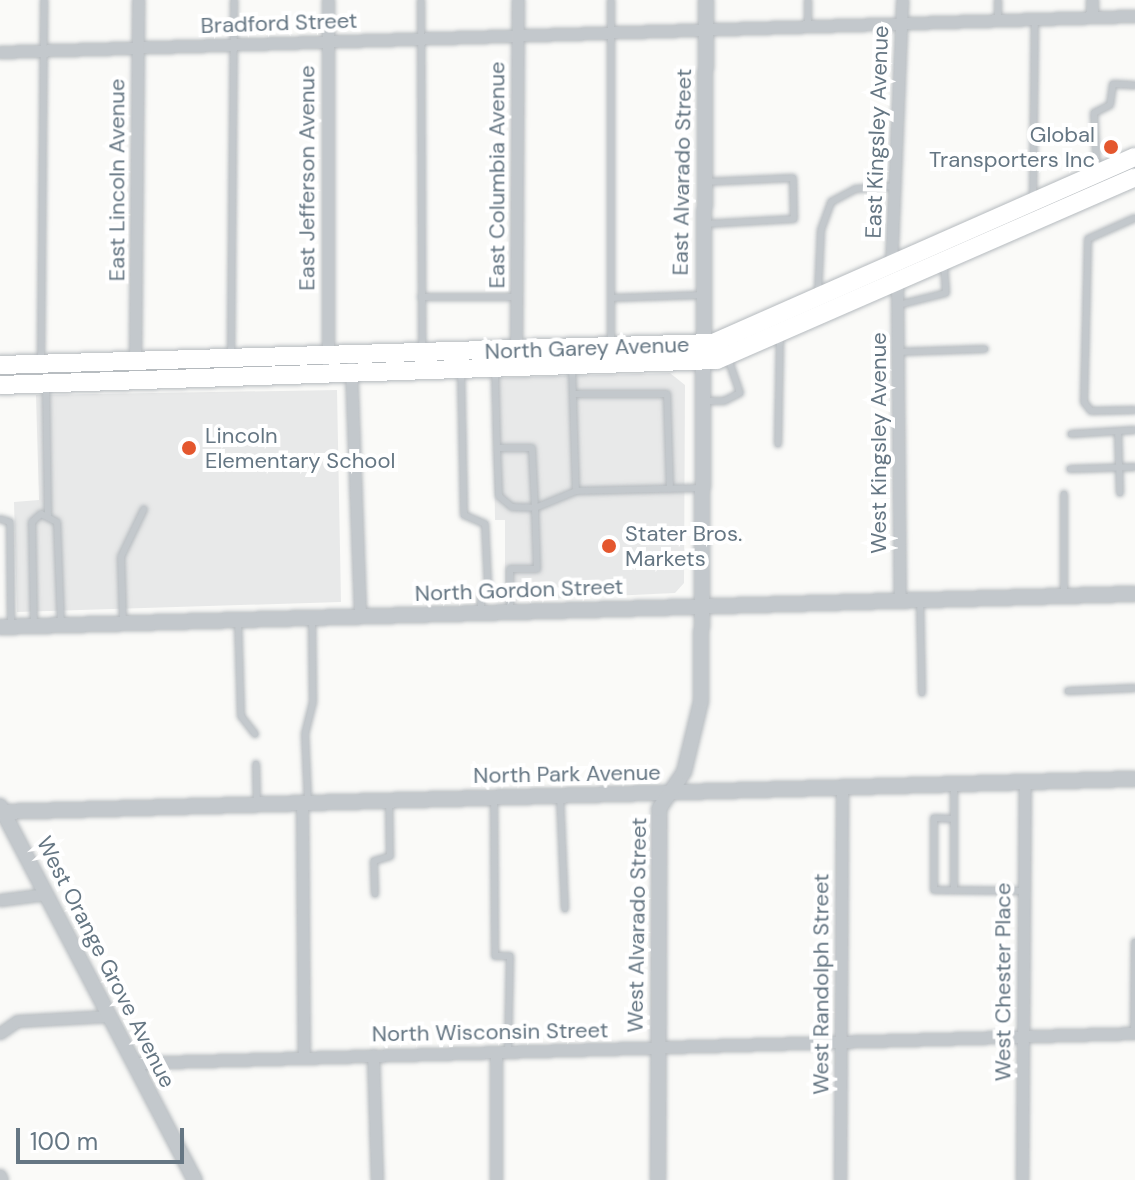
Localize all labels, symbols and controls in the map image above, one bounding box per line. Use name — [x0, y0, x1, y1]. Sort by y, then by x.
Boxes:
street label: Bradford Street — [200, 7, 358, 39]
street label: East Kingsley Avenue — [860, 25, 894, 239]
street label: East Columbia Avenue — [484, 62, 510, 288]
street label: East Jefferson Avenue — [294, 65, 320, 291]
street label: East Alvarado Street — [667, 68, 697, 276]
street label: East Lincoln Avenue — [104, 79, 130, 281]
place label: Global Transporters Inc — [929, 121, 1095, 172]
marker: Global Transporters Inc — [1102, 138, 1120, 156]
street label: North Garey Avenue — [484, 331, 690, 365]
street label: West Kingsley Avenue — [866, 332, 892, 554]
place label: Lincoln Elementary School — [205, 422, 395, 474]
marker: Lincoln Elementary School — [180, 439, 198, 457]
place label: Stater Bros. Markets — [625, 520, 742, 572]
marker: Stater Bros. Markets — [600, 537, 618, 555]
street label: North Gordon Street — [414, 573, 624, 607]
street label: North Park Avenue — [473, 759, 661, 789]
street label: West Alvarado Street — [622, 817, 652, 1033]
street label: West Orange Grove Avenue — [31, 832, 181, 1092]
street label: West Randolph Street — [808, 873, 834, 1095]
street label: West Chester Place — [990, 883, 1016, 1081]
street label: North Wisconsin Street — [372, 1017, 608, 1047]
scale bar — [20, 1112, 188, 1162]
text: 100 m — [30, 1126, 98, 1157]

